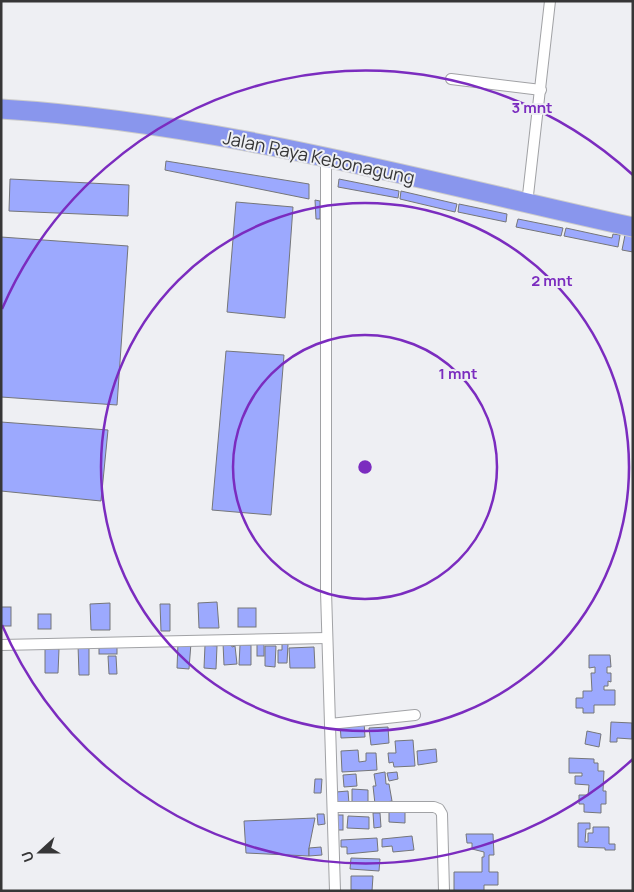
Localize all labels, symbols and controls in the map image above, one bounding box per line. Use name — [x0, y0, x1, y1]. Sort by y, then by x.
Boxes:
text: 3 mnt — [511, 97, 553, 118]
street label: Jalan Raya Kebonagung — [221, 125, 417, 189]
text: 2 mnt — [531, 270, 573, 291]
text: 1 mnt — [439, 363, 477, 384]
centre of rings — [356, 458, 374, 476]
north arrow — [15, 827, 65, 877]
text: U — [17, 849, 38, 865]

